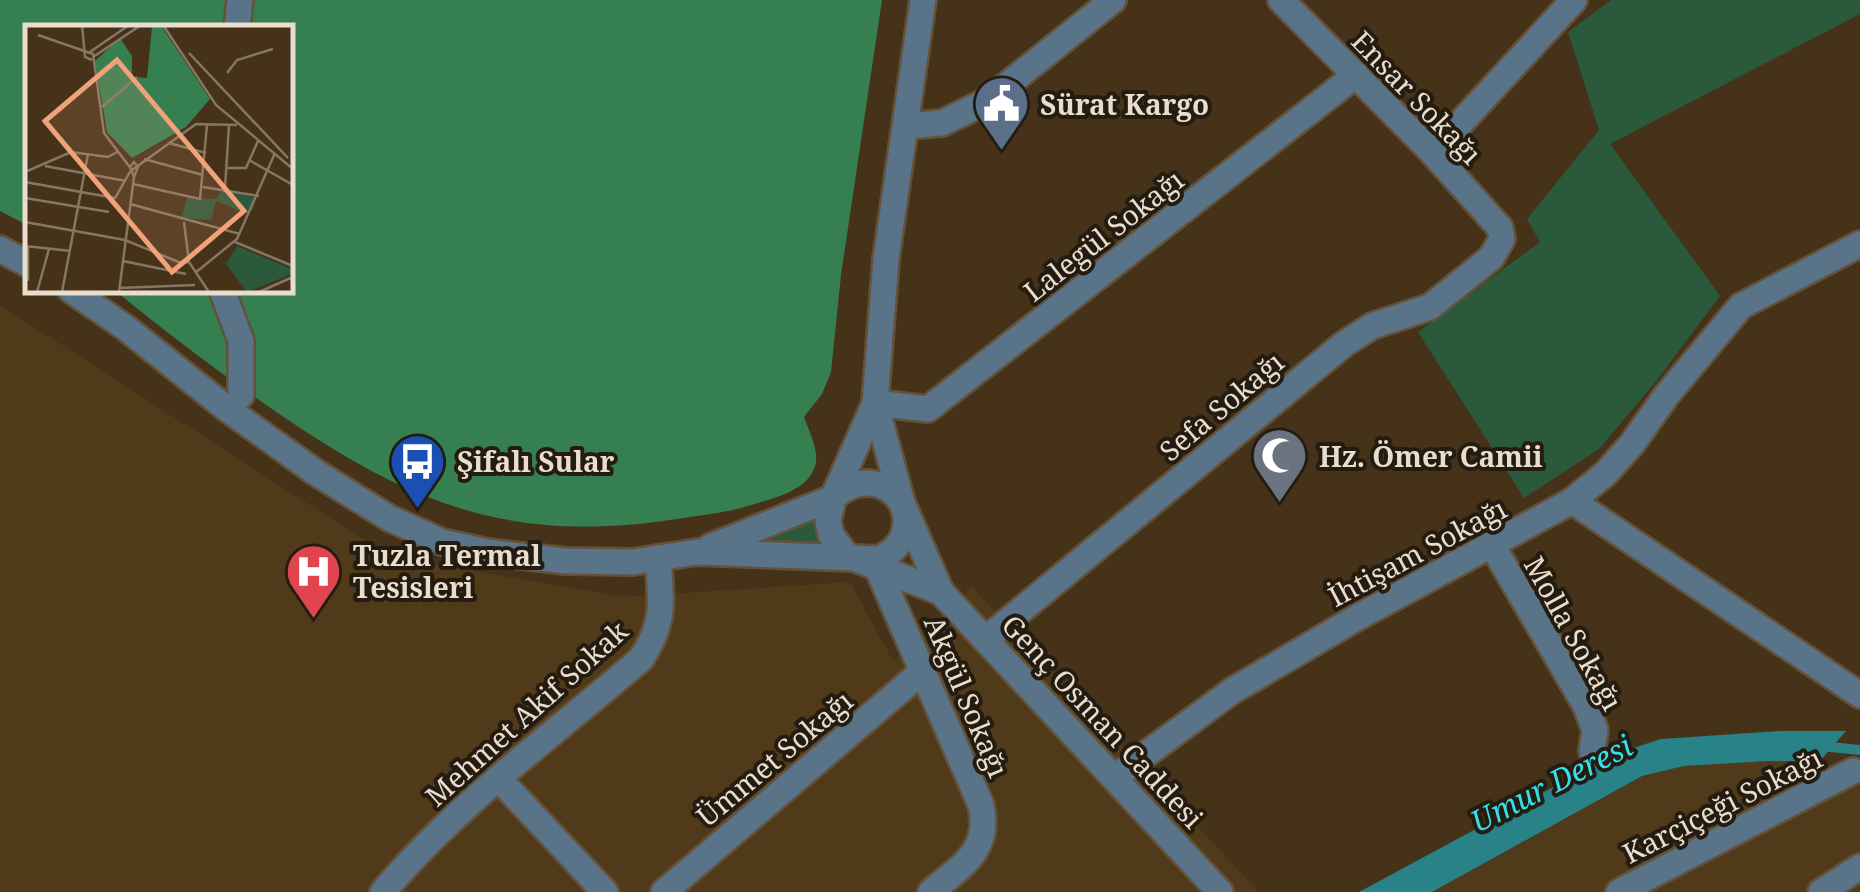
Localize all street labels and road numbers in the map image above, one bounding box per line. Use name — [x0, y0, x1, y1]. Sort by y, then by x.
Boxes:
street label: Ensar Sokağı — [1344, 22, 1490, 172]
street label: Lalegül Sokağı — [1015, 161, 1191, 309]
street label: Sefa Sokağı — [1151, 343, 1291, 469]
street label: İhtişam Sokağı — [1321, 489, 1513, 615]
street label: Molla Sokağı — [1516, 549, 1632, 717]
street label: Genç Osman Caddesi — [994, 606, 1212, 836]
street label: Akgül Sokağı — [916, 609, 1018, 783]
street label: Mehmet Akif Sokak — [417, 611, 636, 814]
street label: Ümmet Sokağı — [688, 681, 860, 834]
street label: Karçiçeği Sokağı — [1616, 738, 1828, 872]

